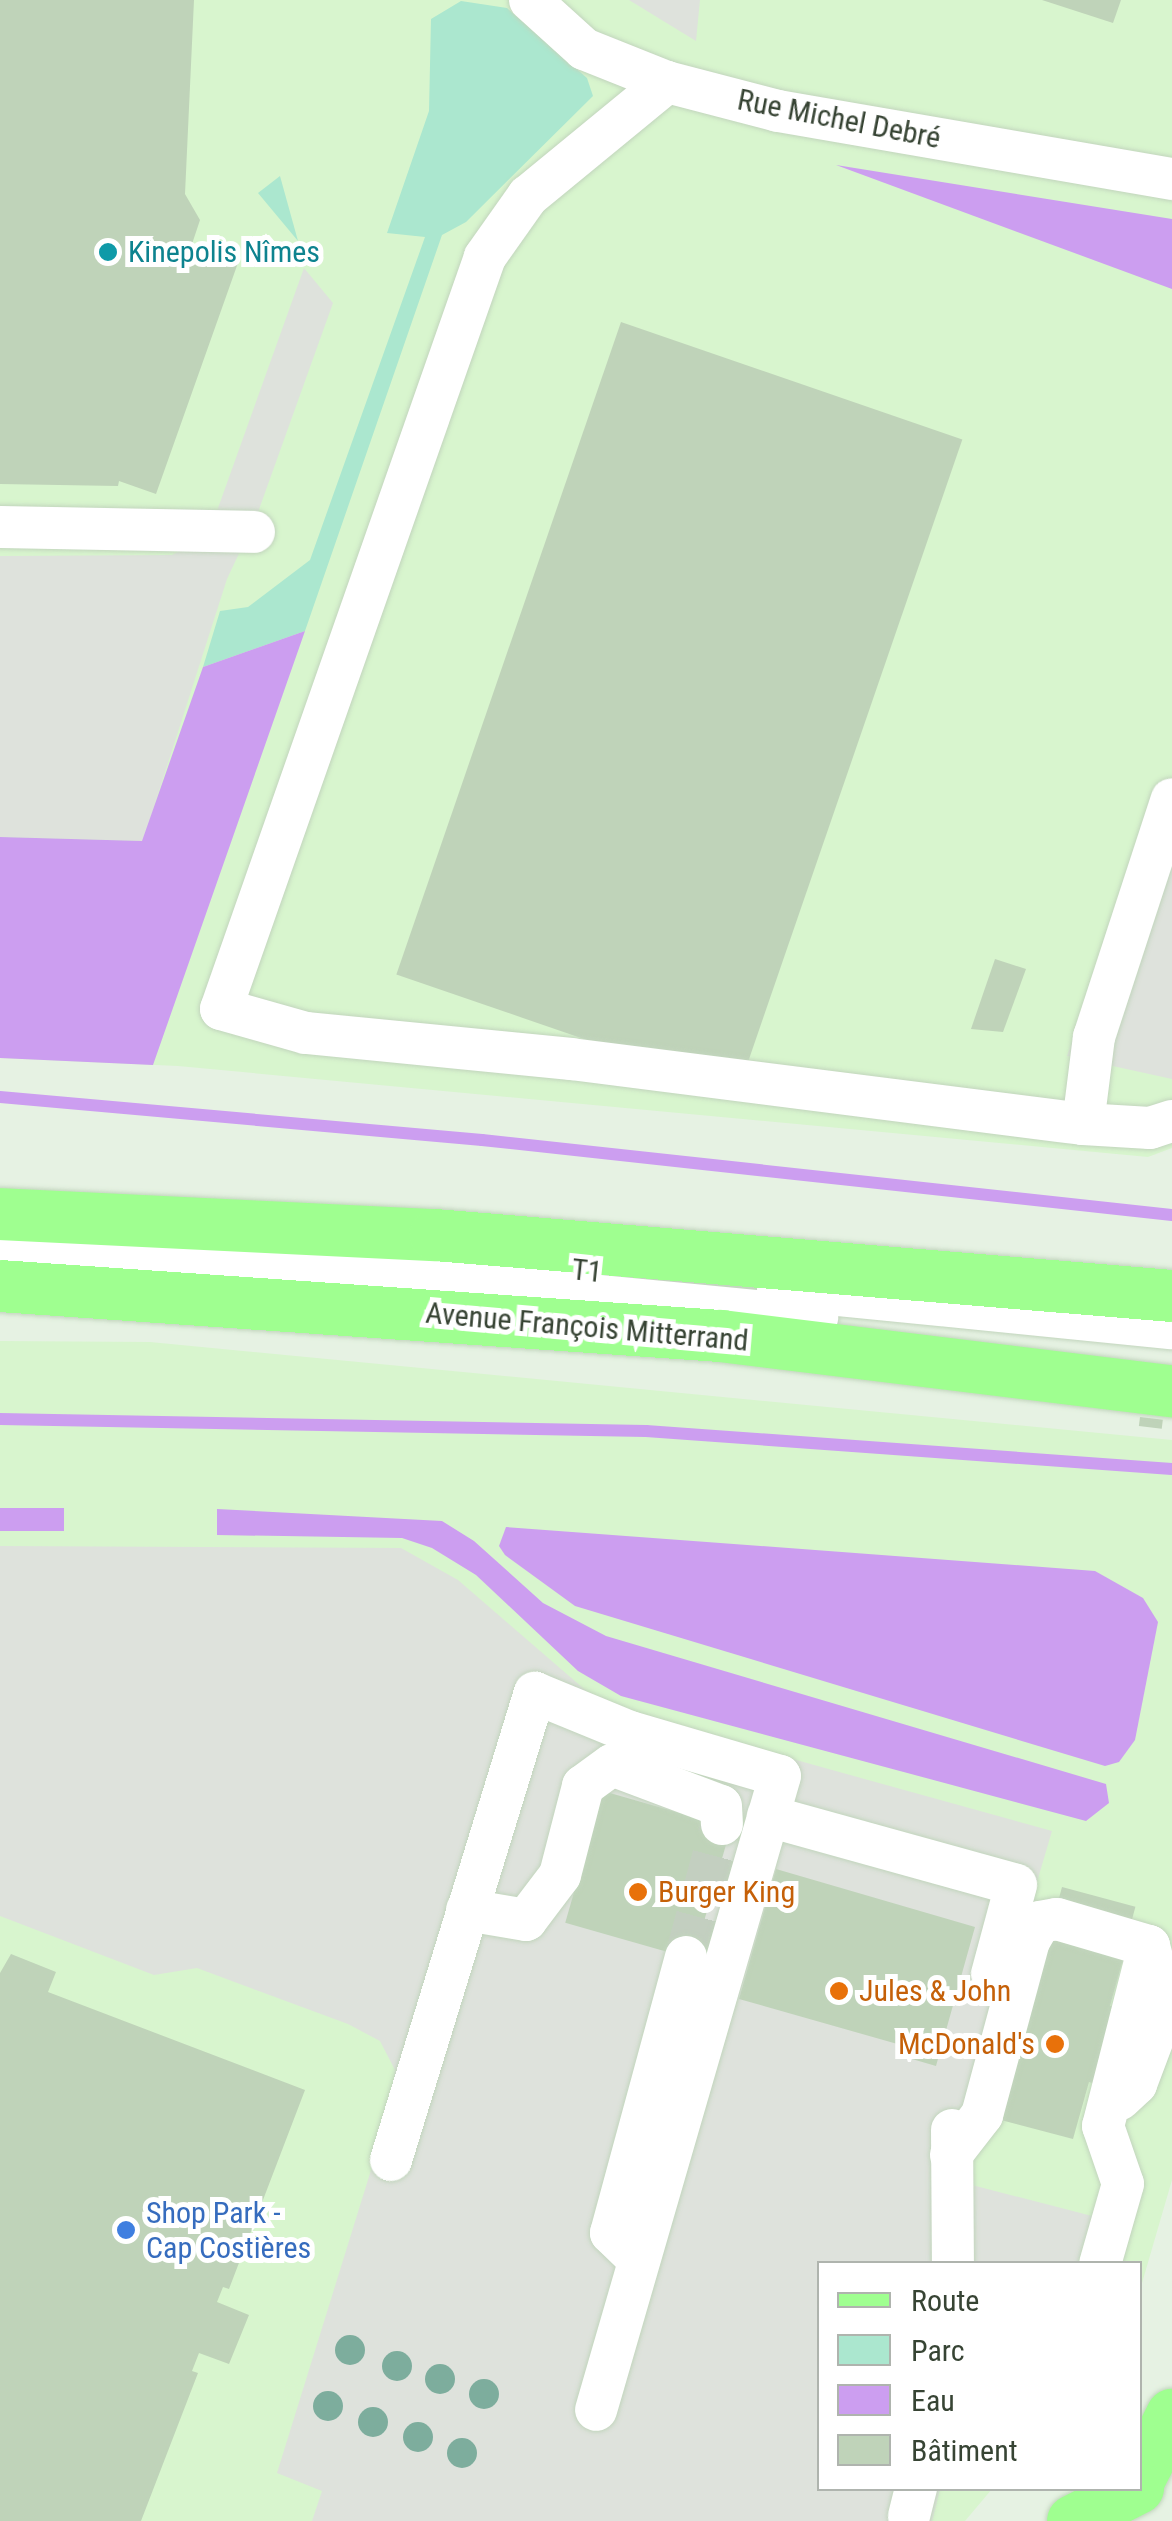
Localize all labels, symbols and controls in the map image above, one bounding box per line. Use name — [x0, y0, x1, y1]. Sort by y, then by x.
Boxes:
street label: Rue Michel Debré — [734, 82, 944, 156]
place label: Kinepolis Nîmes — [128, 234, 320, 270]
marker: Kinepolis Nîmes — [97, 241, 119, 263]
street label: T1 — [570, 1252, 604, 1290]
street label: Avenue François Mitterrand — [424, 1295, 750, 1359]
place label: Burger King — [658, 1874, 795, 1910]
marker: Burger King — [627, 1881, 649, 1903]
place label: Jules & John — [859, 1973, 1011, 2009]
marker: Jules & John — [828, 1980, 850, 2002]
place label: McDonald's — [898, 2026, 1035, 2062]
marker: McDonald's — [1044, 2033, 1066, 2055]
place label: Shop Park - Cap Costières — [146, 2195, 311, 2266]
marker: Shop Park - Cap Costières — [115, 2219, 137, 2241]
legend — [817, 2261, 1142, 2491]
text: Route — [911, 2283, 979, 2318]
text: Parc — [911, 2333, 965, 2368]
text: Eau — [911, 2383, 955, 2418]
text: Bâtiment — [911, 2433, 1018, 2468]

